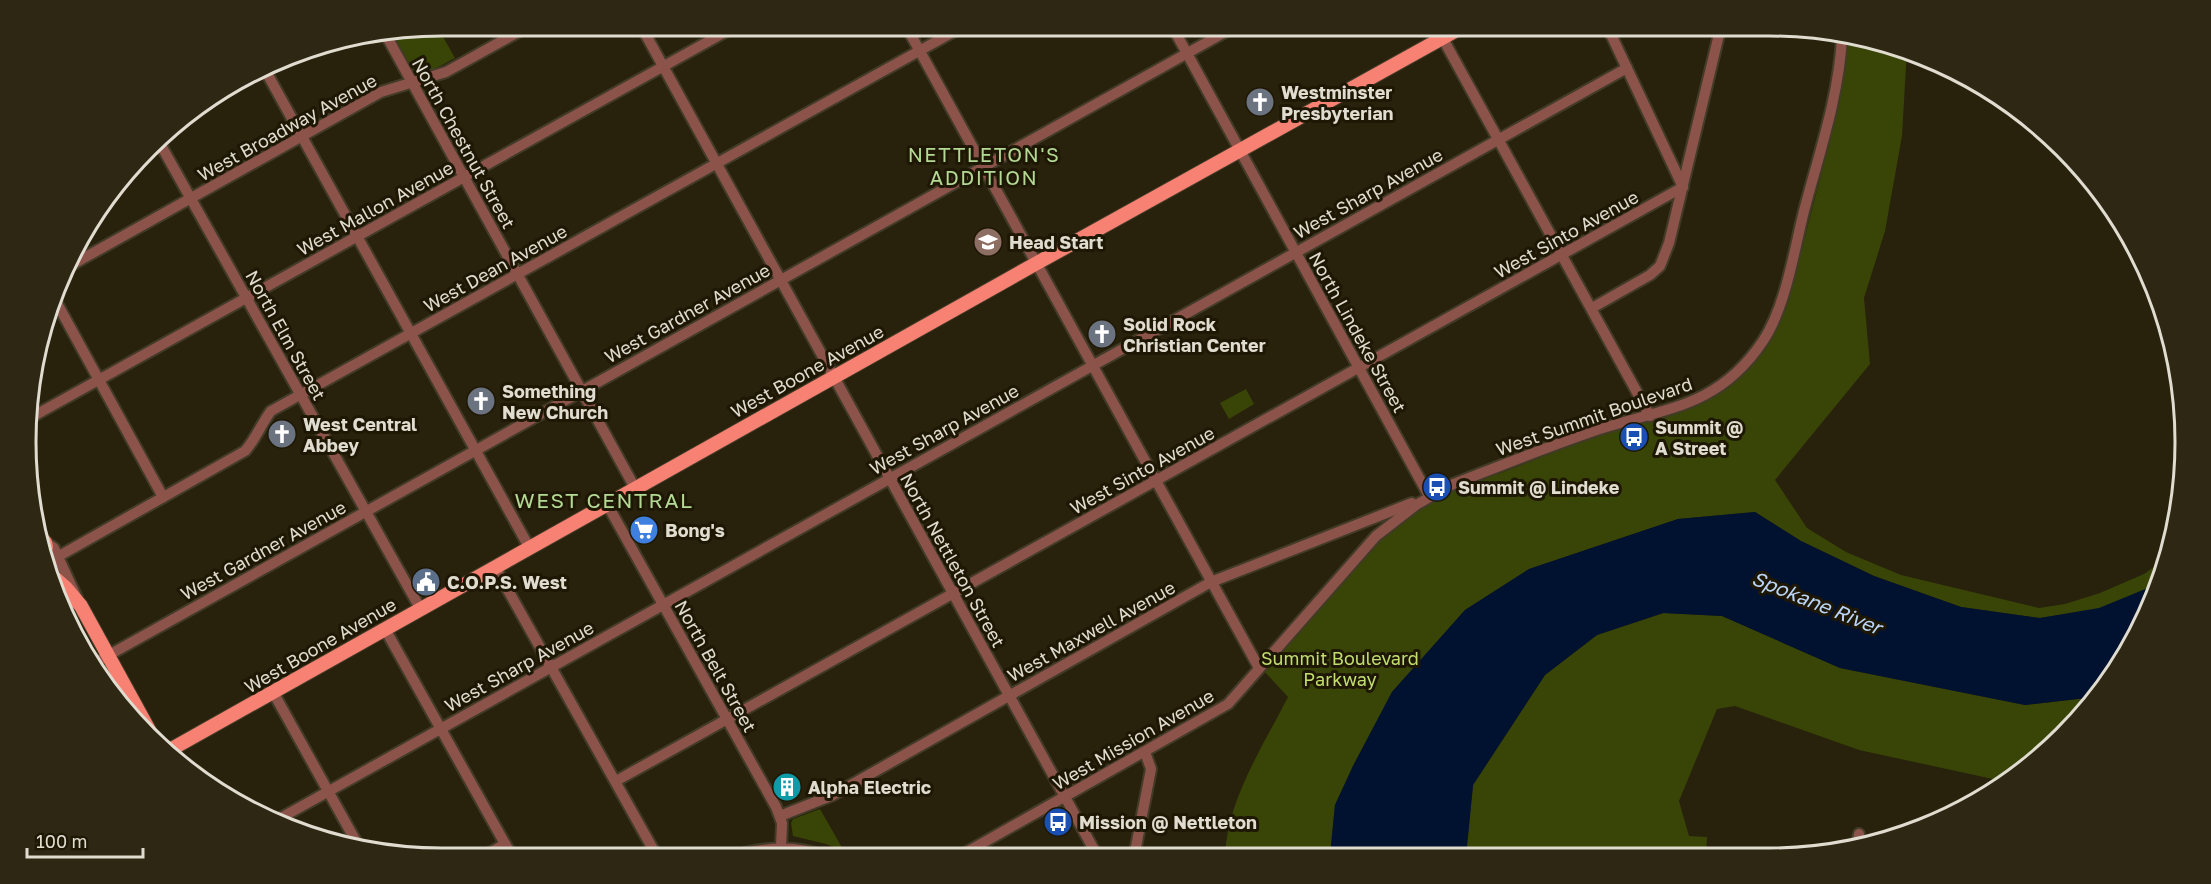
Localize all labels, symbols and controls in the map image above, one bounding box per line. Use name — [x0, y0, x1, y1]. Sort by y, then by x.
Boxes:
street label: North Chestnut Street — [408, 54, 520, 232]
street label: West Broadway Avenue — [194, 69, 380, 185]
place label: Westminster Presbyterian — [1281, 81, 1394, 124]
church icon: Westminster Presbyterian — [1244, 86, 1276, 118]
district label: NETTLETON'S ADDITION — [908, 142, 1060, 189]
street label: West Sharp Avenue — [1290, 143, 1446, 243]
street label: West Mallon Avenue — [293, 156, 457, 260]
street label: West Sinto Avenue — [1490, 185, 1642, 283]
street label: West Dean Avenue — [419, 219, 571, 317]
school or university icon: Head Start — [972, 226, 1004, 258]
place label: Head Start — [1009, 231, 1103, 253]
street label: North Lindeke Street — [1305, 248, 1411, 416]
street label: West Gardner Avenue — [601, 258, 773, 368]
street label: North Elm Street — [241, 266, 331, 404]
place label: Solid Rock Christian Center — [1123, 313, 1266, 356]
church icon: Solid Rock Christian Center — [1086, 318, 1118, 350]
street label: West Boone Avenue — [727, 320, 887, 422]
street label: West Summit Boulevard — [1493, 372, 1695, 460]
street label: West Sharp Avenue — [866, 379, 1022, 479]
place label: Something New Church — [502, 380, 608, 423]
church icon: Something New Church — [465, 385, 497, 417]
place label: West Central Abbey — [303, 413, 417, 456]
place label: Summit @ A Street — [1655, 416, 1743, 459]
church icon: West Central Abbey — [266, 418, 298, 450]
street label: West Sinto Avenue — [1066, 421, 1218, 519]
bus stop icon: Summit @ A Street — [1618, 421, 1650, 453]
street label: North Nettleton Street — [896, 469, 1010, 651]
bus stop icon: Summit @ Lindeke — [1421, 471, 1453, 503]
place label: Summit @ Lindeke — [1458, 476, 1620, 498]
district label: WEST CENTRAL — [515, 487, 693, 513]
street label: West Gardner Avenue — [177, 495, 349, 605]
supermarket icon: Bong's — [628, 514, 660, 546]
place label: Bong's — [665, 519, 725, 541]
water label: Spokane River — [1749, 565, 1888, 640]
public building icon: C.O.P.S. West — [410, 566, 442, 598]
place label: C.O.P.S. West — [447, 571, 567, 593]
street label: West Maxwell Avenue — [1003, 576, 1179, 686]
street label: West Boone Avenue — [240, 593, 400, 697]
street label: North Belt Street — [671, 596, 761, 736]
street label: West Sharp Avenue — [441, 616, 597, 716]
park label: Summit Boulevard Parkway — [1261, 647, 1419, 690]
street label: West Mission Avenue — [1049, 684, 1217, 794]
building icon: Alpha Electric — [771, 771, 803, 803]
place label: Alpha Electric — [808, 776, 931, 798]
bus stop icon: Mission @ Nettleton — [1042, 806, 1074, 838]
place label: Mission @ Nettleton — [1079, 811, 1257, 833]
scale bar — [27, 821, 142, 859]
text: 100 m — [36, 830, 87, 852]

